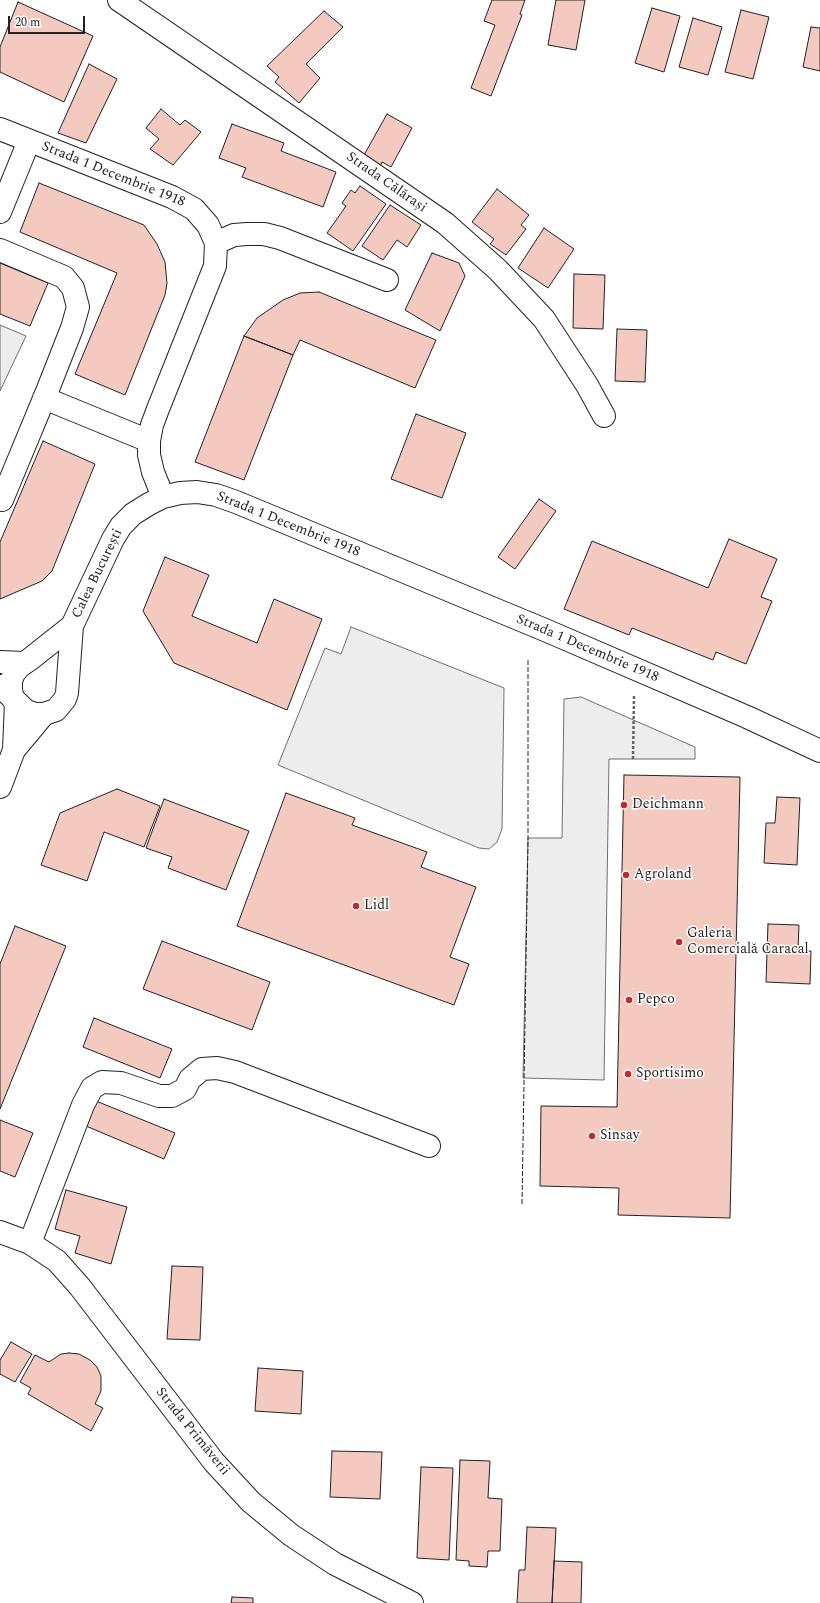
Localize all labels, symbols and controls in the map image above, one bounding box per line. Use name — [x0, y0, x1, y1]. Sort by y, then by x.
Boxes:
scale bar — [10, 8, 87, 34]
text: 20 m — [15, 13, 40, 32]
street label: Strada 1 Decembrie 1918 — [39, 139, 187, 211]
street label: Strada Călărași — [343, 149, 429, 217]
street label: Strada 1 Decembrie 1918 — [214, 489, 362, 561]
street label: Calea București — [69, 527, 127, 621]
street label: Strada 1 Decembrie 1918 — [513, 611, 661, 687]
place label: Deichmann — [632, 797, 704, 813]
marker: Deichmann — [619, 800, 629, 810]
place label: Agroland — [634, 867, 692, 883]
marker: Agroland — [621, 870, 631, 880]
place label: Lidl — [364, 898, 389, 914]
marker: Lidl — [351, 901, 361, 911]
place label: Galeria Comercială Caracal — [687, 926, 809, 958]
marker: Galeria Comercială Caracal — [674, 937, 684, 947]
place label: Pepco — [637, 992, 675, 1008]
marker: Pepco — [624, 995, 634, 1005]
place label: Sportisimo — [636, 1066, 704, 1082]
marker: Sportisimo — [623, 1069, 633, 1079]
place label: Sinsay — [600, 1128, 640, 1144]
marker: Sinsay — [587, 1131, 597, 1141]
street label: Strada Primăverii — [151, 1384, 233, 1480]

